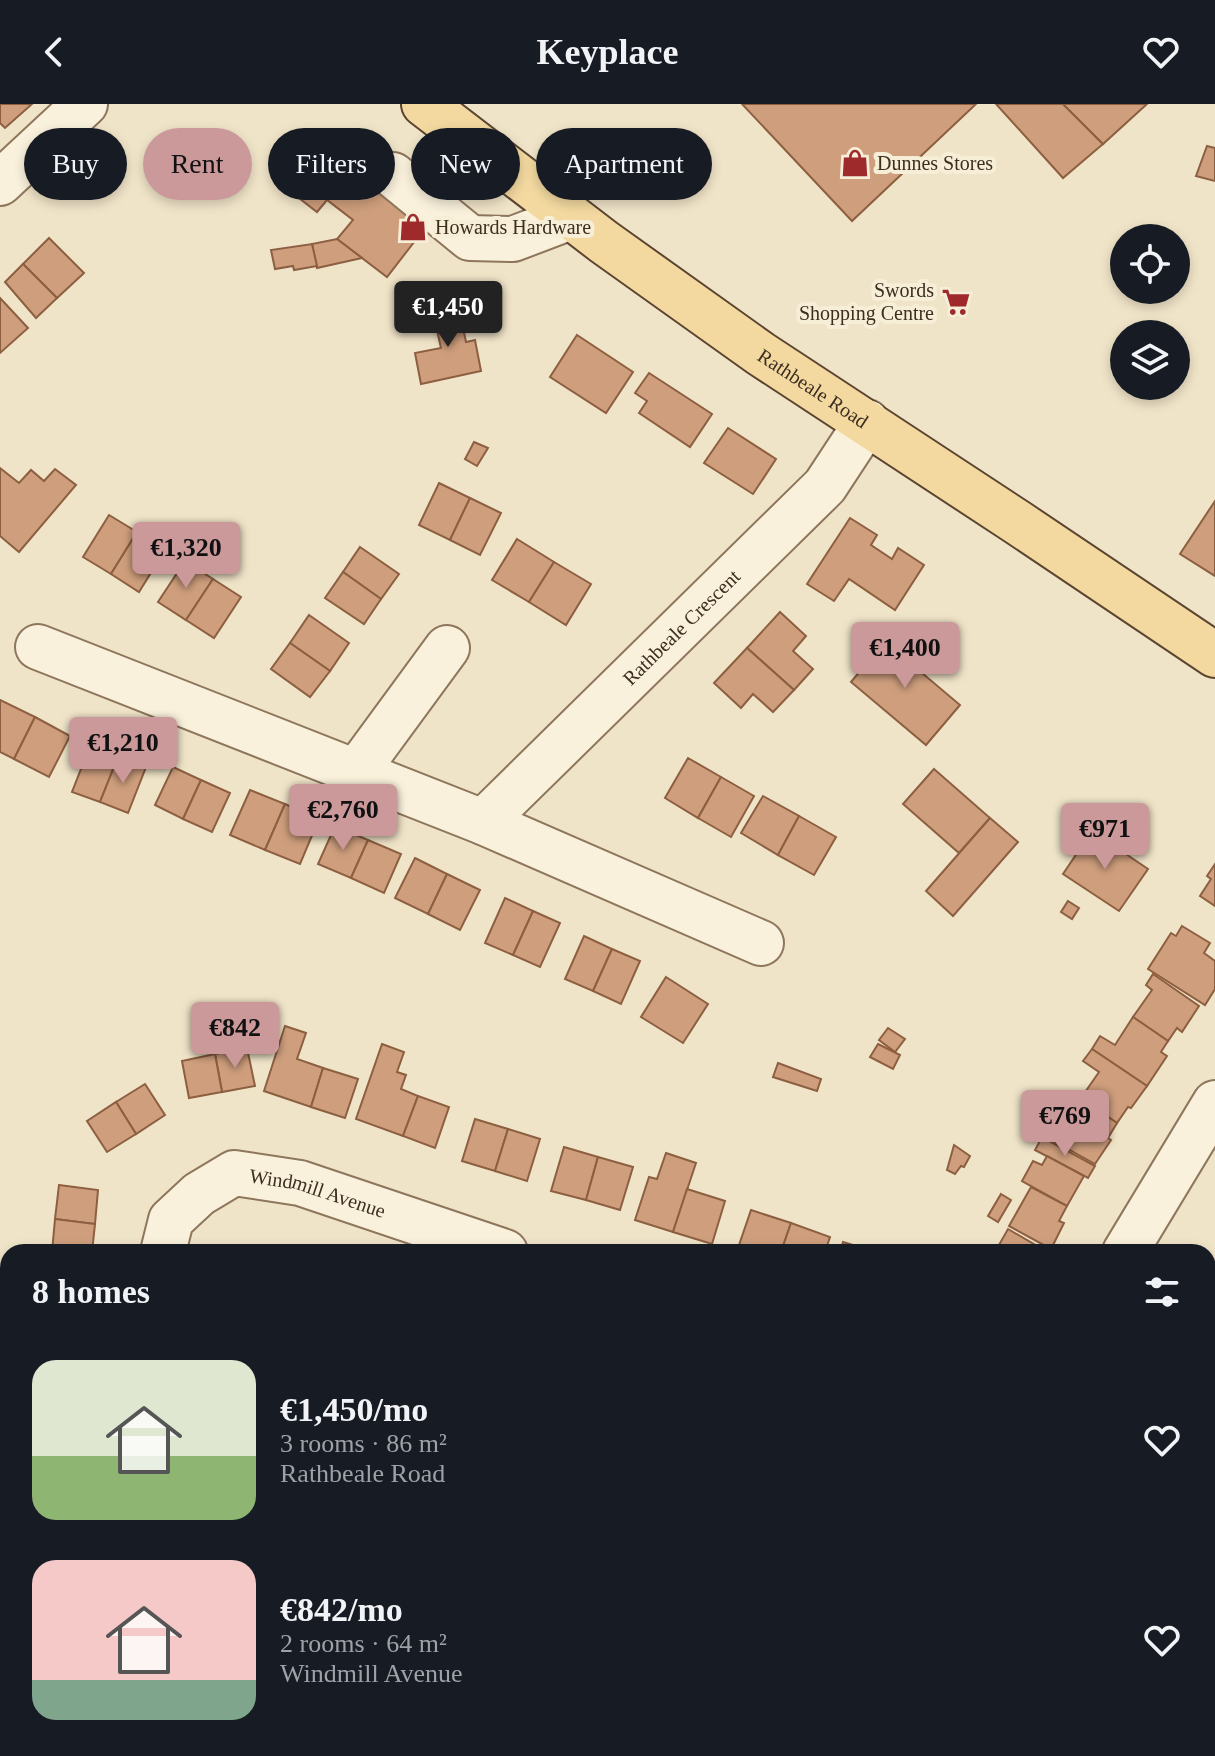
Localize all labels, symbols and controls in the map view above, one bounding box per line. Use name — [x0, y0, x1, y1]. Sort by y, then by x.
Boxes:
icon: back — [32, 30, 76, 74]
icon: heart — [1139, 30, 1183, 74]
text: Keyplace — [537, 32, 678, 72]
chip: Buy — [24, 128, 127, 200]
chip: Rent — [143, 128, 252, 200]
chip: Filters — [268, 128, 395, 200]
chip: New — [411, 128, 520, 200]
chip: Apartment — [536, 128, 712, 200]
shop icon: Dunnes Stores — [840, 148, 870, 178]
place label: Dunnes Stores — [877, 152, 993, 174]
shop icon: Howards Hardware — [398, 212, 428, 242]
place label: Howards Hardware — [435, 216, 591, 238]
map controls — [1110, 224, 1190, 400]
button: locate — [1110, 224, 1190, 304]
place label: Swords Shopping Centre — [799, 279, 934, 325]
pin: €1,450 — [383, 281, 513, 349]
supermarket icon: Swords Shopping Centre — [941, 287, 971, 317]
text: €1,450 — [412, 292, 484, 321]
button: layers — [1110, 320, 1190, 400]
street label: Rathbeale Road — [754, 344, 872, 432]
pin: €1,320 — [121, 522, 251, 590]
text: €1,320 — [150, 533, 222, 562]
street label: Rathbeale Crescent — [618, 565, 745, 689]
pin: €1,400 — [840, 622, 970, 690]
text: €1,400 — [869, 633, 941, 662]
pin: €1,210 — [58, 717, 188, 785]
text: €1,210 — [87, 728, 159, 757]
pin: €2,760 — [278, 784, 408, 852]
text: €2,760 — [307, 795, 379, 824]
pin: €971 — [1058, 803, 1152, 871]
text: €971 — [1079, 814, 1131, 843]
pin: €842 — [188, 1002, 282, 1070]
text: €842 — [209, 1013, 261, 1042]
pin: €769 — [1018, 1090, 1112, 1158]
text: €769 — [1039, 1101, 1091, 1130]
street label: Windmill Avenue — [248, 1164, 388, 1222]
icon: filters — [1140, 1270, 1184, 1314]
text: 8 homes — [32, 1273, 150, 1310]
text: €1,450/mo — [280, 1391, 428, 1428]
icon: home — [96, 1392, 192, 1488]
icon: heart — [1140, 1418, 1184, 1462]
text: 3 rooms · 86 m² — [280, 1429, 447, 1458]
text: Rathbeale Road — [280, 1459, 445, 1488]
text: €842/mo — [280, 1591, 403, 1628]
icon: home — [96, 1592, 192, 1688]
icon: heart — [1140, 1618, 1184, 1662]
text: 2 rooms · 64 m² — [280, 1629, 447, 1658]
text: Windmill Avenue — [280, 1659, 463, 1688]

